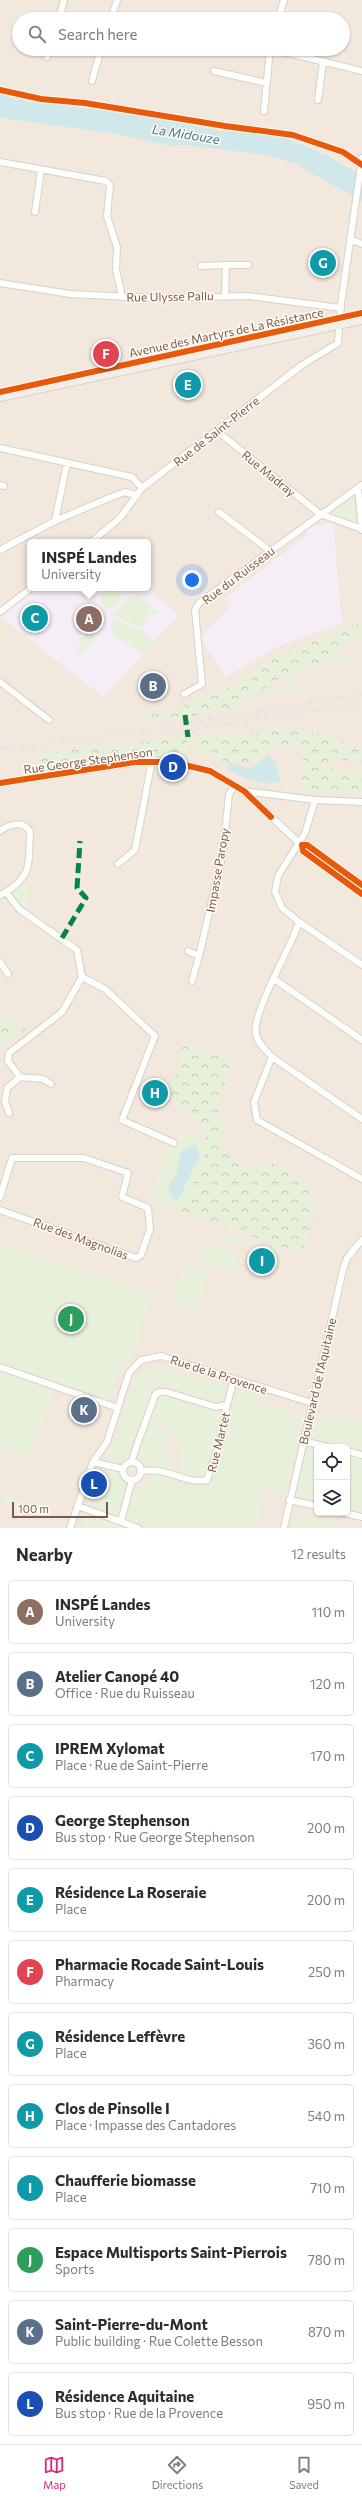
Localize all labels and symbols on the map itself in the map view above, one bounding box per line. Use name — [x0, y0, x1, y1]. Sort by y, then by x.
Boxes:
water label: La Midouze — [151, 121, 221, 147]
pin: G — [310, 248, 336, 278]
street label: Rue Ulysse Pallu — [126, 288, 214, 304]
street label: Avenue des Martyrs de La Résistance — [127, 305, 325, 359]
pin: F — [93, 339, 119, 369]
pin: E — [175, 370, 201, 400]
street label: Rue de Saint-Pierre — [170, 393, 262, 469]
street label: Rue Madray — [239, 447, 299, 499]
street label: Rue du Ruisseau — [199, 543, 277, 607]
your location — [182, 570, 202, 590]
pin: C — [22, 603, 48, 633]
pin: A — [76, 604, 102, 634]
pin: B — [140, 671, 166, 701]
street label: Rue George Stephenson — [23, 744, 153, 776]
pin: D — [160, 752, 186, 782]
street label: Impasse Paropy — [203, 827, 231, 913]
pin: H — [142, 1078, 168, 1108]
street label: Rue des Magnolias — [31, 1214, 131, 1262]
pin: I — [249, 1246, 275, 1276]
pin: J — [58, 1304, 84, 1334]
street label: Boulevard de l'Aquitaine — [296, 1316, 338, 1446]
street label: Rue de la Provence — [169, 1352, 269, 1396]
pin: K — [71, 1395, 97, 1425]
street label: Rue Martet — [204, 1410, 232, 1474]
pin: L — [81, 1469, 107, 1499]
scale bar — [12, 1500, 108, 1519]

